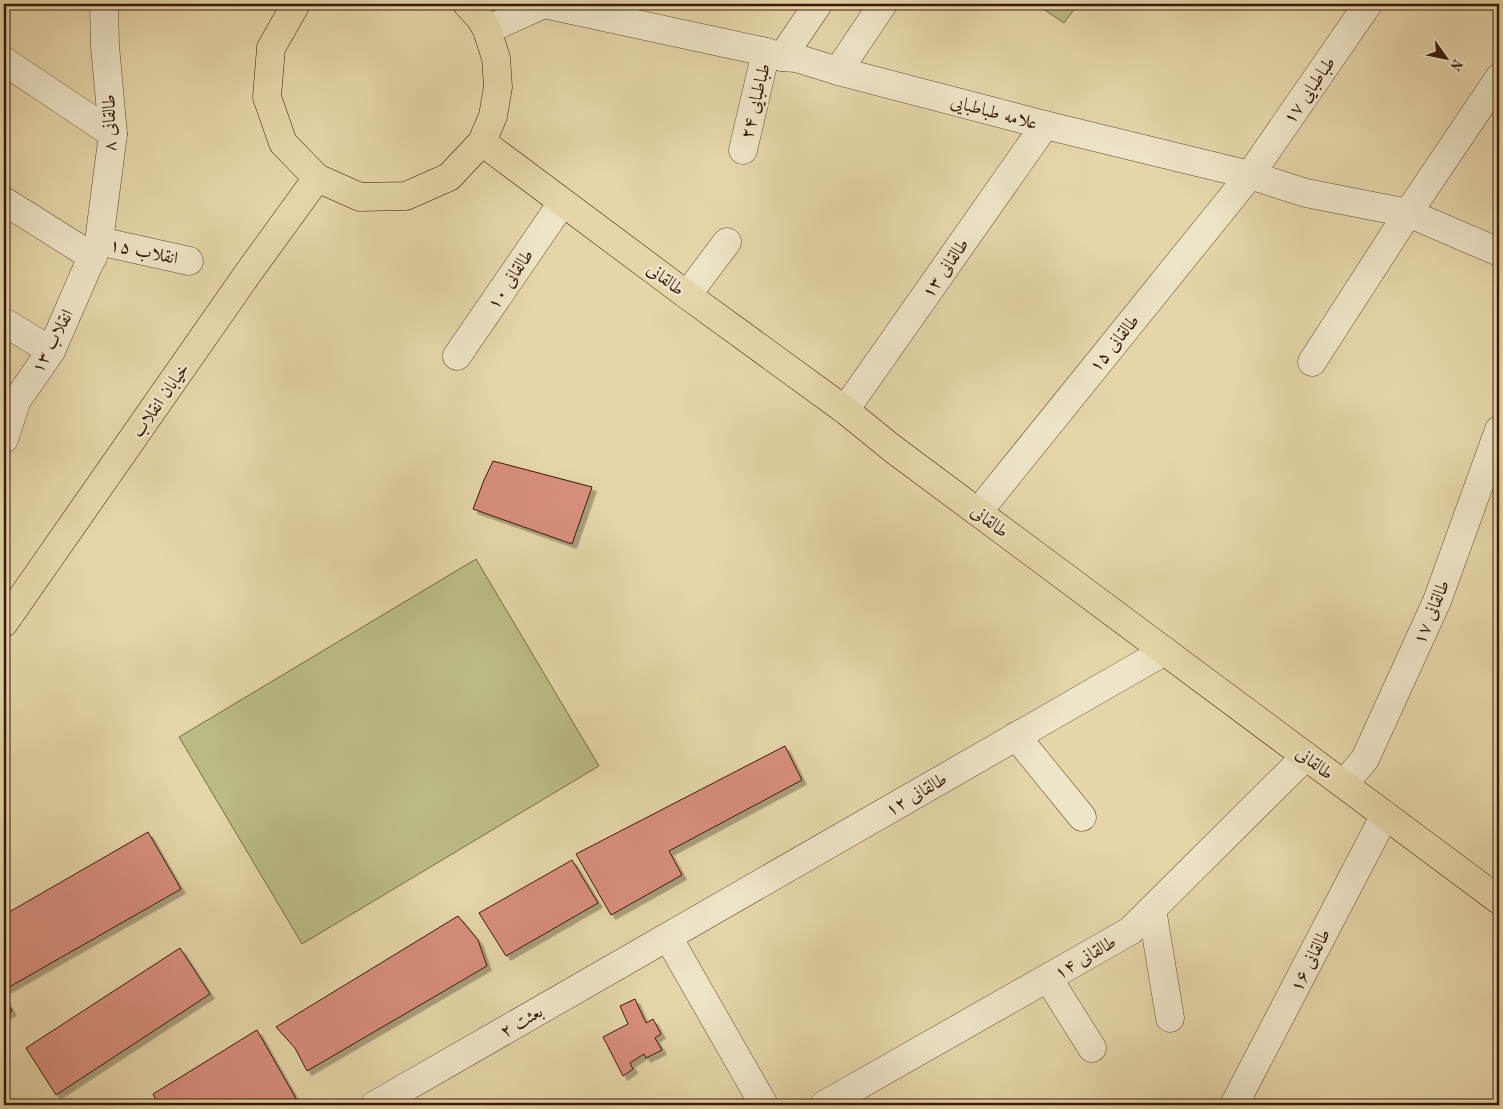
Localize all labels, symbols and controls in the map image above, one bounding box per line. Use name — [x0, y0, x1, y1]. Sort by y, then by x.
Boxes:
north arrow — [1420, 32, 1470, 82]
street label: طباطبایی ۱۷ — [1280, 54, 1341, 128]
text: N — [1447, 56, 1465, 73]
street label: طباطبایی ۲۴ — [738, 62, 776, 141]
street label: علامه طباطبایی — [948, 93, 1039, 135]
street label: طالقانی ۸ — [101, 94, 119, 152]
street label: انقلاب ۱۵ — [108, 236, 180, 269]
street label: طالقانی ۱۳ — [919, 236, 973, 301]
street label: طالقانی ۱۰ — [484, 246, 537, 313]
street label: طالقانی — [643, 260, 687, 300]
street label: انقلاب ۱۳ — [29, 307, 78, 377]
street label: طالقانی ۱۵ — [1086, 312, 1143, 376]
street label: خیابان انقلاب — [129, 360, 194, 442]
street label: طالقانی — [967, 502, 1011, 542]
street label: طالقانی ۱۷ — [1410, 578, 1453, 647]
street label: طالقانی — [1292, 744, 1336, 784]
street label: طالقانی ۱۲ — [883, 770, 950, 820]
street label: طالقانی ۱۶ — [1288, 926, 1334, 995]
street label: طالقانی ۱۴ — [1052, 933, 1119, 983]
street label: بعثت ۲ — [497, 1003, 546, 1042]

